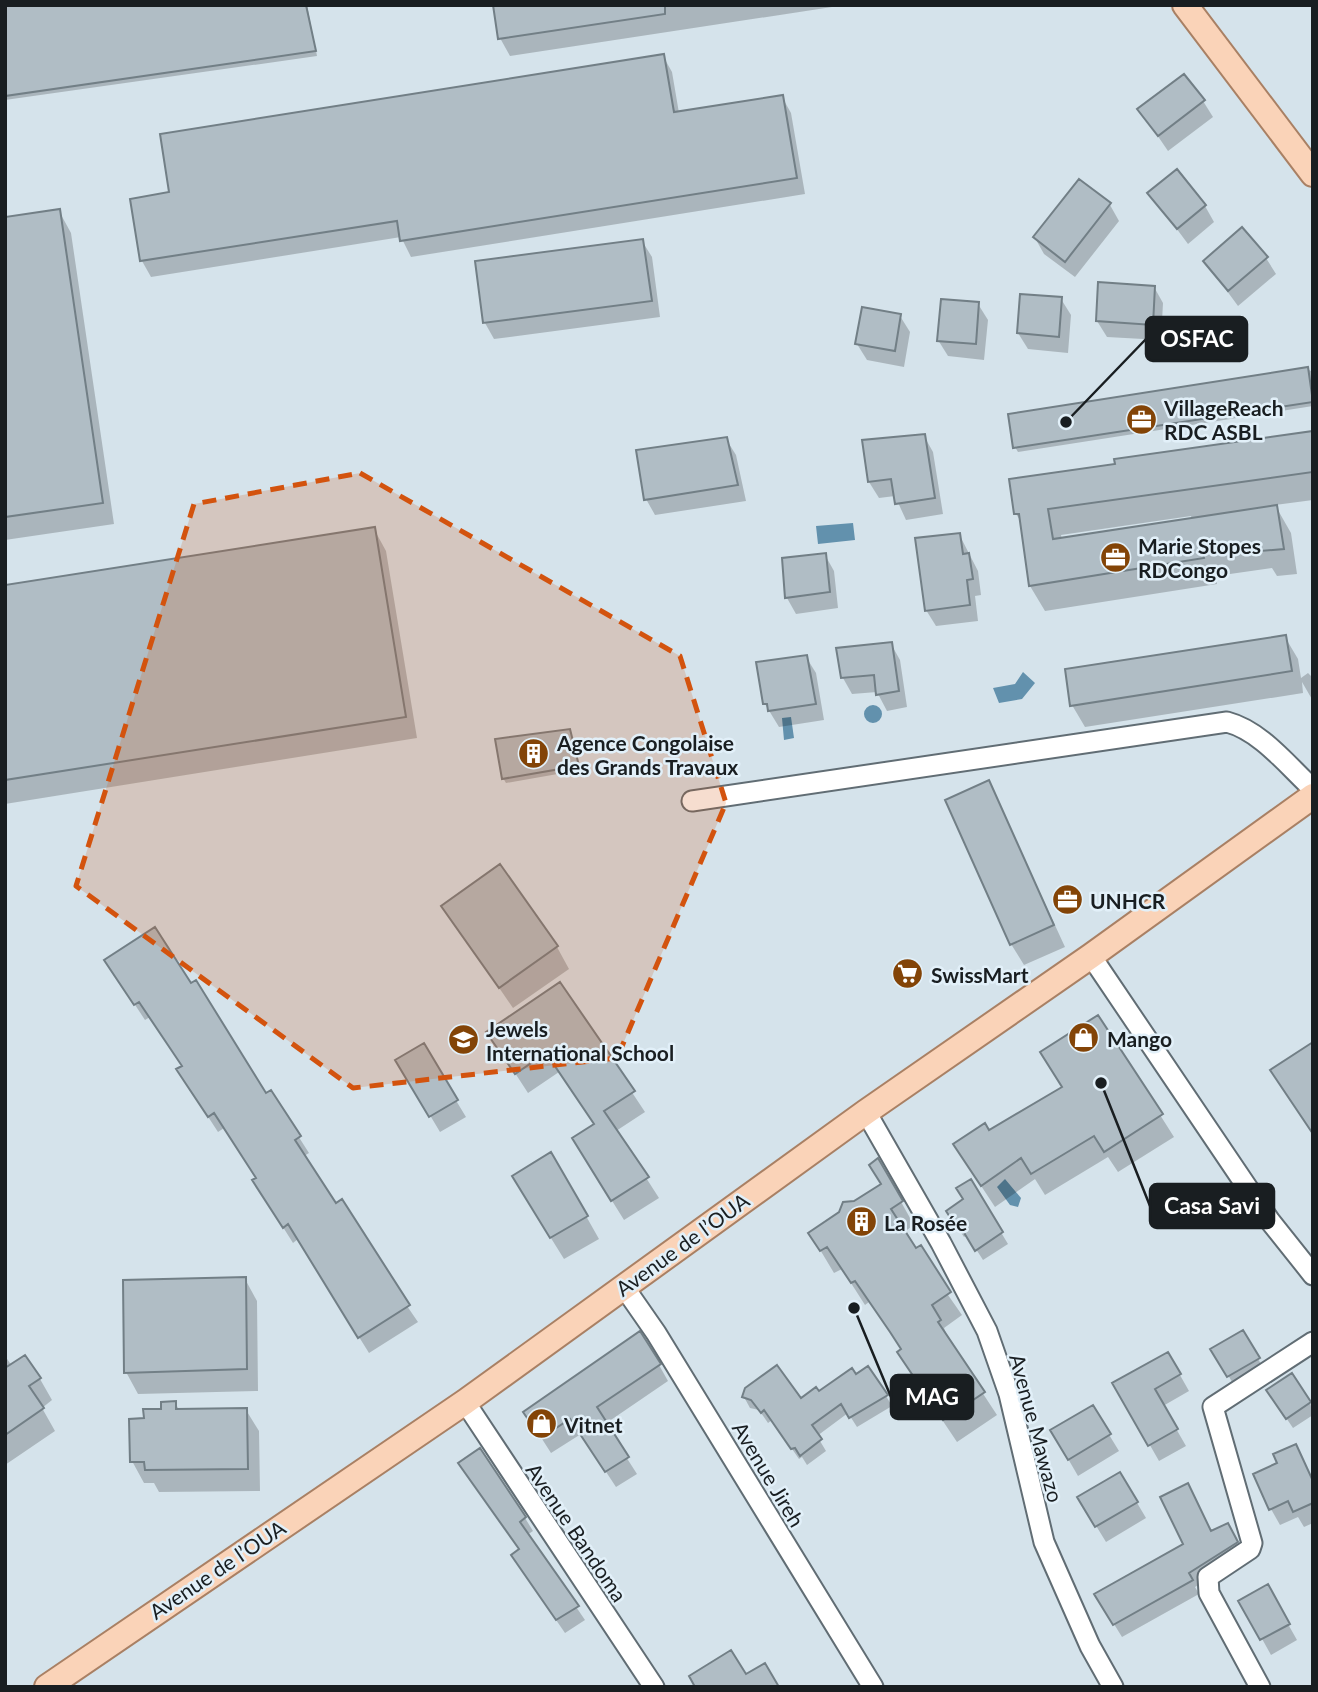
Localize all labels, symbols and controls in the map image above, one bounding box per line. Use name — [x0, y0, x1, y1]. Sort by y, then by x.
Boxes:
callout: OSFAC — [1146, 317, 1247, 361]
text: OSFAC — [1160, 324, 1234, 352]
place label: VillageReach RDC ASBL — [1163, 395, 1284, 444]
office icon: VillageReach RDC ASBL — [1124, 402, 1158, 436]
place label: Marie Stopes RDCongo — [1138, 533, 1261, 582]
office icon: Marie Stopes RDCongo — [1098, 540, 1132, 574]
place label: Agence Congolaise des Grands Travaux — [556, 730, 738, 779]
building icon: Agence Congolaise des Grands Travaux — [517, 737, 551, 771]
office icon: UNHCR — [1050, 883, 1084, 917]
place label: UNHCR — [1090, 888, 1166, 913]
supermarket icon: SwissMart — [891, 957, 925, 991]
place label: SwissMart — [931, 962, 1029, 987]
place label: Jewels International School — [486, 1016, 674, 1065]
shop icon: Mango — [1067, 1021, 1101, 1055]
school or university icon: Jewels International School — [446, 1023, 480, 1057]
place label: Mango — [1107, 1026, 1172, 1051]
callout: Casa Savi — [1150, 1184, 1274, 1228]
street label: Avenue de l’OUA — [610, 1187, 754, 1301]
text: Casa Savi — [1164, 1191, 1260, 1219]
building icon: La Rosée — [844, 1205, 878, 1239]
place label: La Rosée — [884, 1210, 967, 1235]
street label: Avenue Mawazo — [1005, 1351, 1069, 1505]
callout: MAG — [891, 1375, 973, 1419]
text: MAG — [905, 1382, 959, 1410]
shop icon: Vitnet — [524, 1407, 558, 1441]
place label: Vitnet — [563, 1412, 623, 1437]
street label: Avenue Jireh — [728, 1417, 810, 1531]
street label: Avenue Bandoma — [521, 1458, 633, 1606]
street label: Avenue de l’OUA — [144, 1514, 290, 1624]

